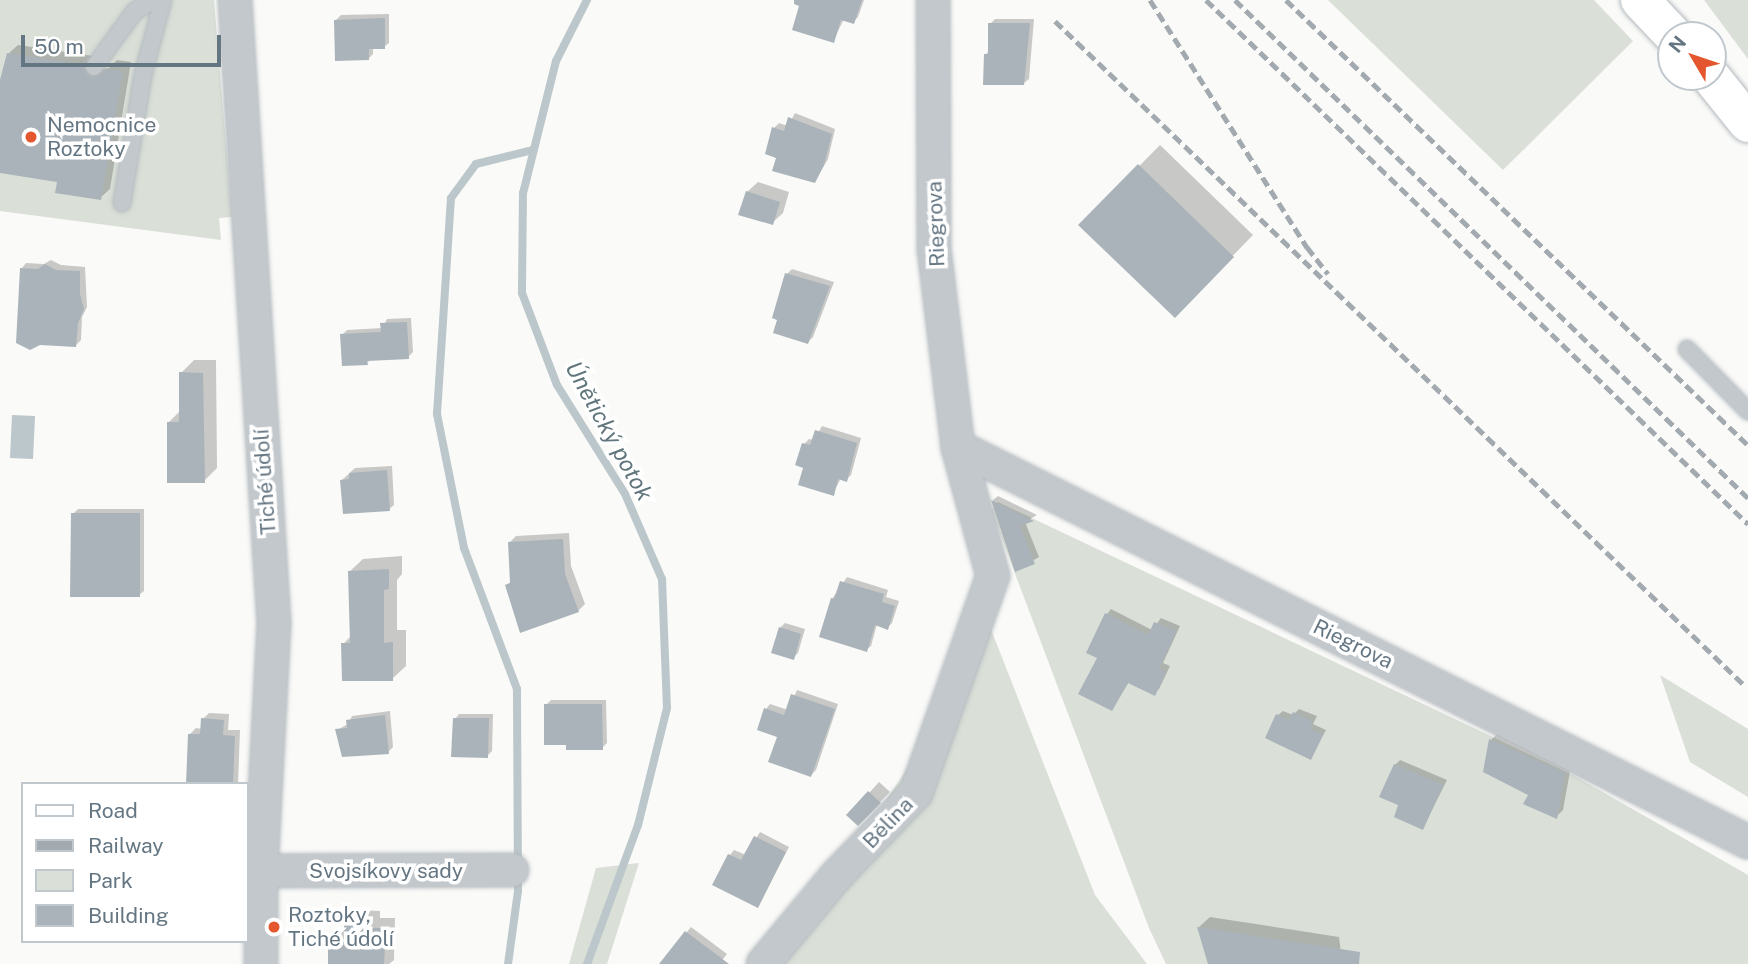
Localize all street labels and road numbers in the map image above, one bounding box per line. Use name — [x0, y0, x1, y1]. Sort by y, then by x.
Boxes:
street label: Riegrova — [922, 181, 950, 267]
street label: Tiché údolí — [249, 428, 281, 536]
street label: Riegrova — [1309, 614, 1397, 674]
street label: Bělina — [858, 792, 918, 854]
street label: Svojsíkovy sady — [309, 858, 463, 884]

